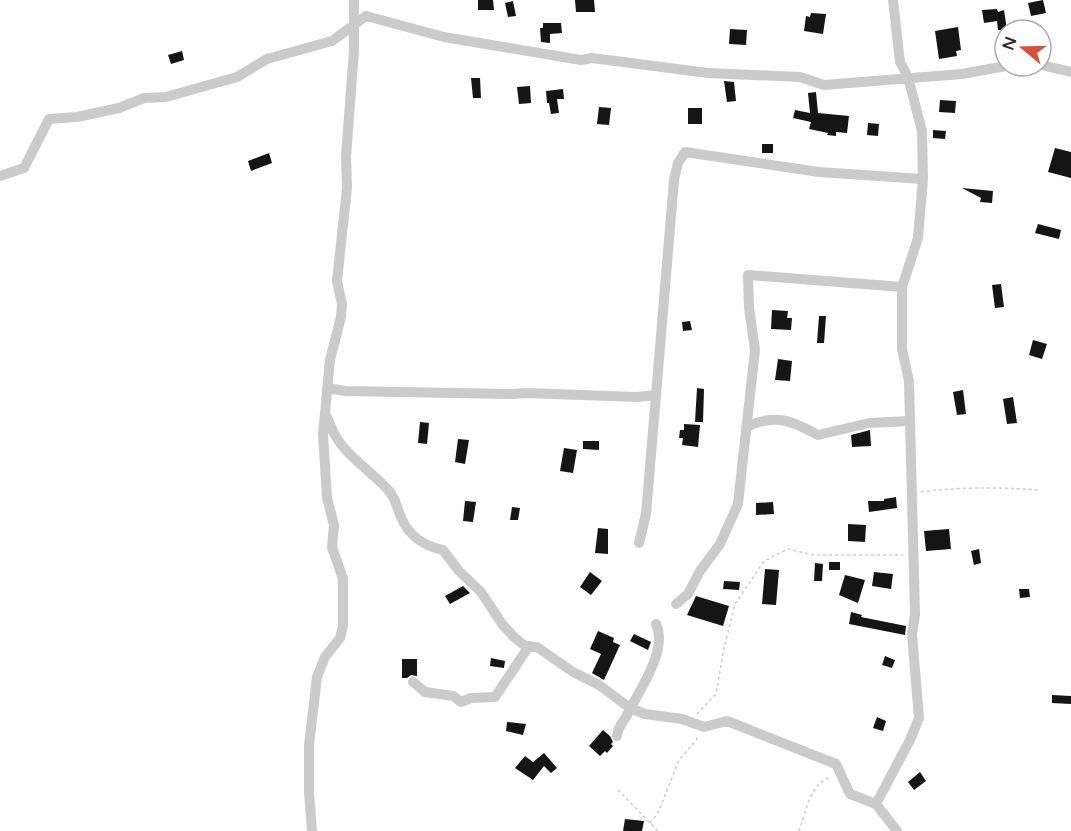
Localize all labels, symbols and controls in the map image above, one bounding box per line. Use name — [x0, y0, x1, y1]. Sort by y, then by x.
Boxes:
north arrow — [993, 18, 1053, 78]
text: N — [998, 34, 1021, 53]

